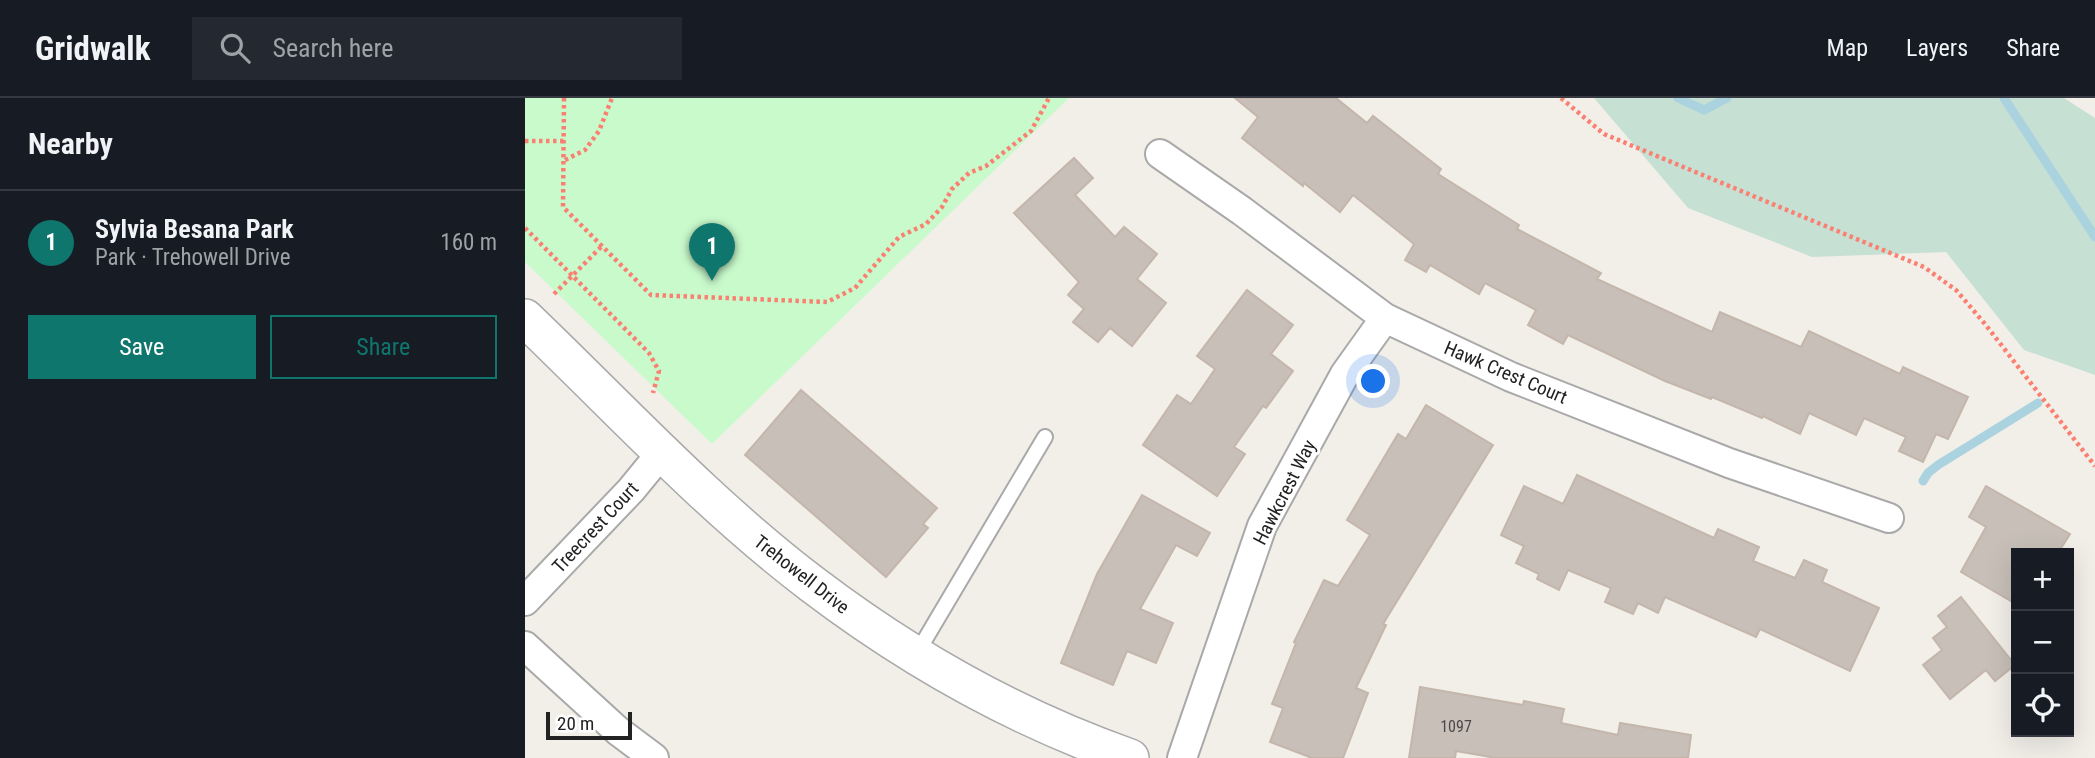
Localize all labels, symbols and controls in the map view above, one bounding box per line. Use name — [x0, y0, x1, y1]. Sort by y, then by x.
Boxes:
search box — [192, 17, 682, 80]
text: Gridwalk — [35, 29, 150, 68]
icon: search — [216, 29, 254, 67]
text: Search here — [272, 33, 393, 63]
text: Map — [1827, 34, 1868, 62]
text: Layers — [1906, 34, 1968, 62]
text: Share — [2006, 34, 2060, 62]
text: Nearby — [28, 126, 113, 161]
text: Sylvia Besana Park — [95, 214, 294, 244]
pin: 1 — [689, 223, 735, 281]
text: 1 — [45, 229, 57, 256]
text: 160 m — [440, 229, 497, 256]
text: Park · Trehowell Drive — [95, 244, 291, 271]
button: Save — [28, 315, 256, 379]
button: Share — [270, 315, 497, 379]
street label: Hawk Crest Court — [1441, 336, 1571, 409]
your location — [1356, 364, 1390, 398]
street label: Hawkcrest Way — [1248, 436, 1321, 548]
street label: Treecrest Court — [547, 477, 643, 578]
street label: Trehowell Drive — [749, 530, 854, 619]
map controls — [2011, 548, 2074, 737]
button: + — [2011, 548, 2074, 611]
button: − — [2011, 611, 2074, 674]
button: locate — [2011, 674, 2074, 737]
scale bar — [546, 709, 632, 741]
text: 20 m — [557, 712, 594, 735]
house number: 1097 — [1440, 717, 1472, 736]

